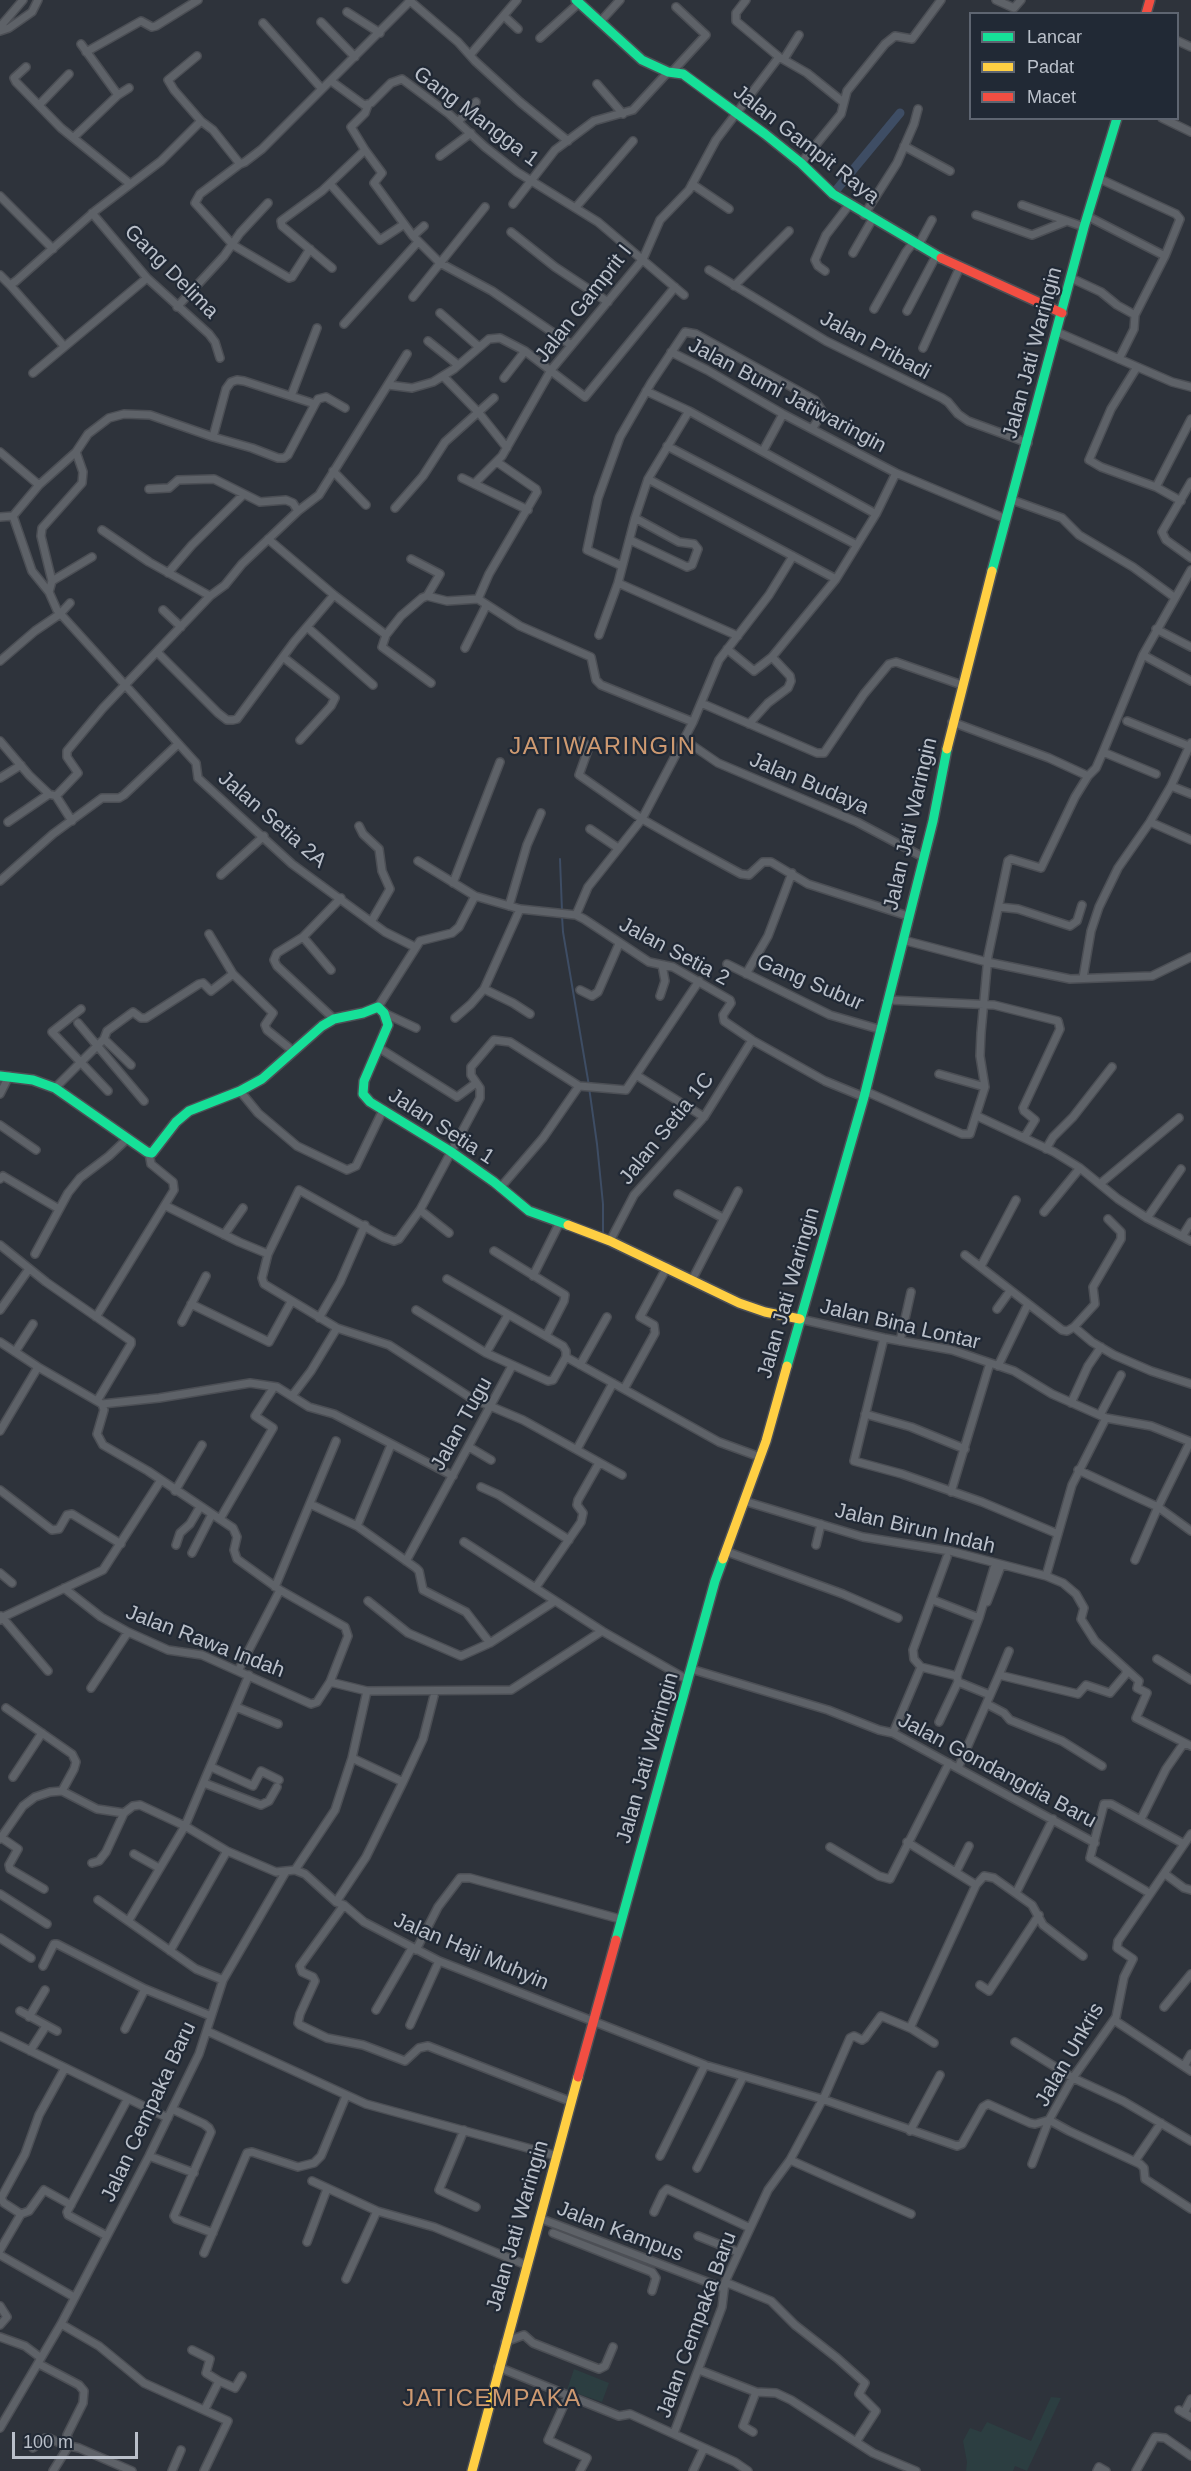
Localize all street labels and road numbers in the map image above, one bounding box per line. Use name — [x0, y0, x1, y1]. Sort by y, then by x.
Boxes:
street label: Gang Mangga 1 — [408, 62, 544, 172]
street label: Jalan Gampit Raya — [728, 80, 884, 210]
street label: Gang Delima — [119, 220, 223, 324]
street label: Jalan Gamprit I — [530, 240, 638, 368]
street label: Jalan Jati Waringin — [998, 264, 1068, 442]
street label: Jalan Pribadi — [815, 306, 935, 386]
street label: Jalan Bumi Jatiwaringin — [684, 333, 890, 459]
street label: Jalan Jati Waringin — [879, 735, 943, 913]
street label: Jalan Budaya — [746, 748, 872, 820]
street label: Jalan Setia 2A — [213, 766, 331, 874]
street label: Jalan Setia 2 — [614, 912, 734, 992]
street label: Gang Subur — [753, 949, 867, 1017]
street label: Jalan Setia 1C — [614, 1068, 720, 1190]
street label: Jalan Setia 1 — [383, 1083, 499, 1171]
street label: Jalan Jati Waringin — [753, 1205, 825, 1381]
street label: Jalan Bina Lontar — [818, 1294, 982, 1356]
street label: Jalan Tugu — [426, 1373, 498, 1475]
street label: Jalan Birun Indah — [833, 1498, 997, 1560]
street label: Jalan Rawa Indah — [122, 1600, 288, 1684]
street label: Jalan Jati Waringin — [612, 1670, 684, 1846]
street label: Jalan Gondangdia Baru — [894, 1708, 1100, 1834]
street label: Jalan Haji Muhyin — [390, 1908, 552, 1996]
street label: Jalan Unkris — [1030, 1999, 1110, 2111]
street label: Jalan Cempaka Baru — [96, 2018, 202, 2206]
street label: Jalan Jati Waringin — [482, 2138, 554, 2314]
street label: Jalan Kampus — [553, 2196, 687, 2268]
street label: Jalan Cempaka Baru — [652, 2229, 742, 2421]

